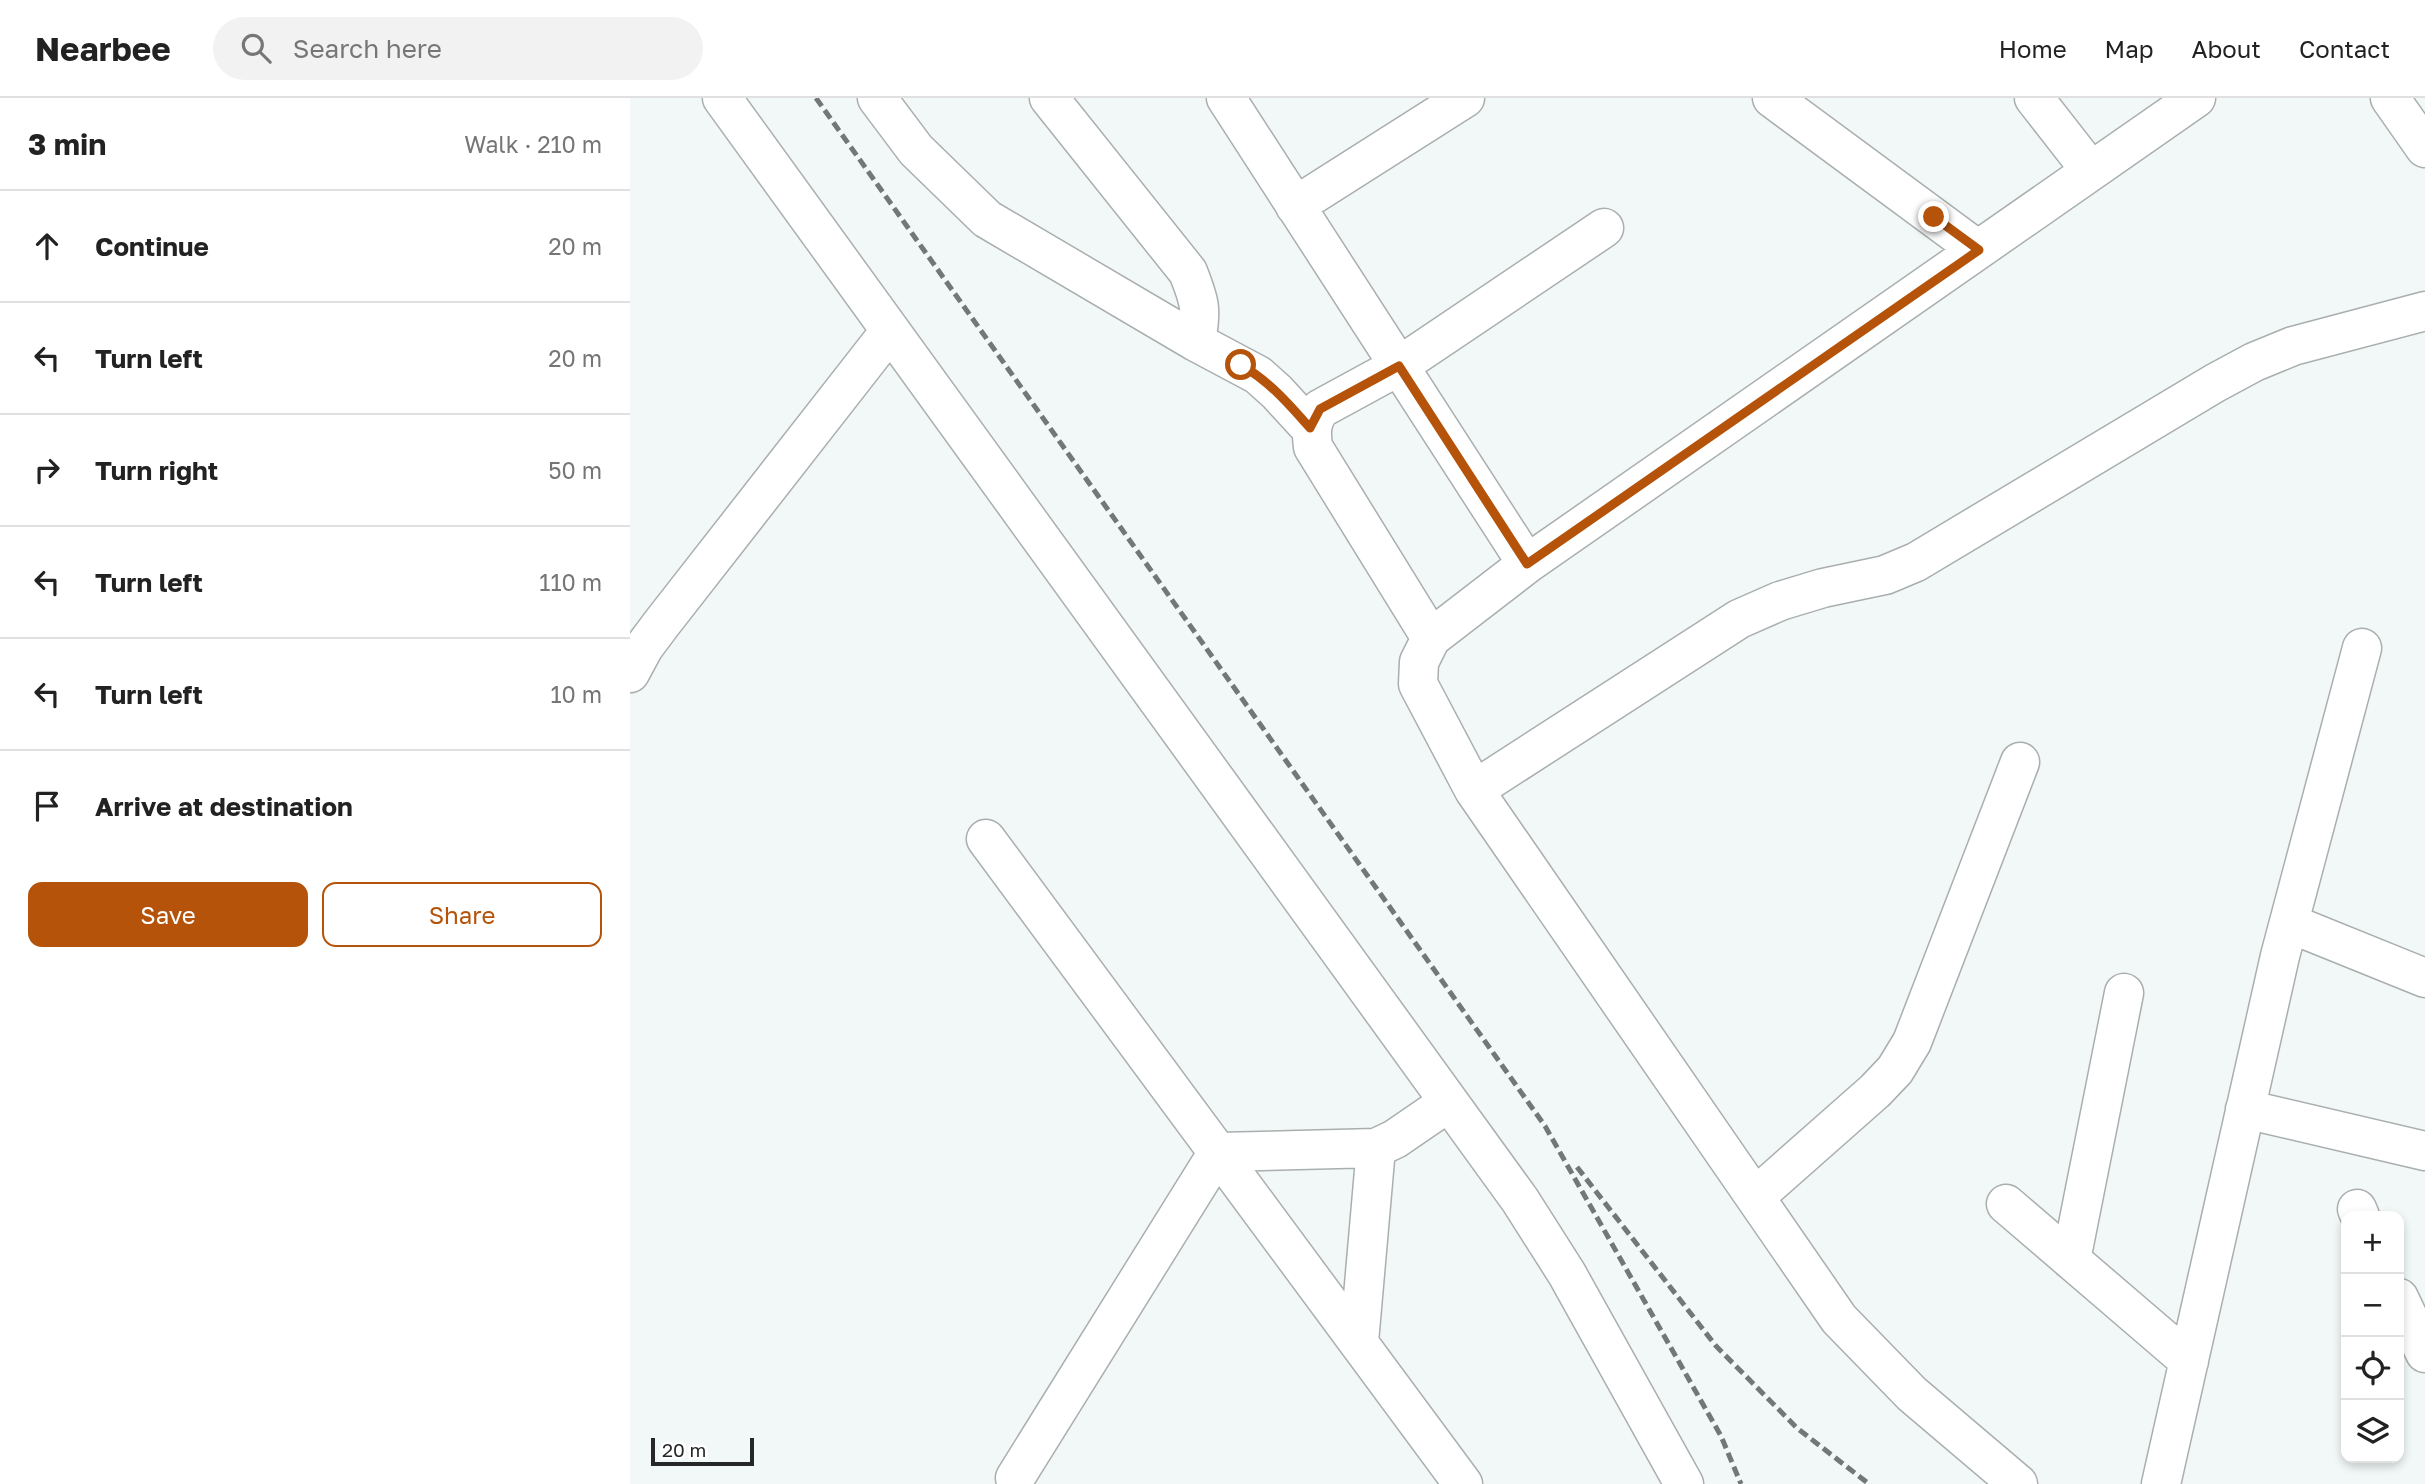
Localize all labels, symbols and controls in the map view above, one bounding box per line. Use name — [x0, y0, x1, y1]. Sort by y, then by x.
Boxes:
search box — [213, 17, 703, 80]
text: Nearbee — [35, 29, 171, 68]
icon: search — [237, 29, 275, 67]
text: Search here — [293, 33, 442, 64]
text: Home — [1999, 34, 2067, 63]
text: Map — [2105, 34, 2154, 63]
text: About — [2192, 34, 2261, 63]
text: Contact — [2299, 34, 2390, 63]
text: 3 min — [28, 126, 106, 162]
text: Walk · 210 m — [464, 130, 602, 158]
route end — [1918, 201, 1949, 232]
icon: ahead — [28, 227, 66, 265]
text: Continue — [95, 231, 209, 262]
text: 20 m — [548, 232, 602, 260]
icon: left — [28, 339, 66, 377]
text: Turn left — [95, 343, 203, 374]
text: 20 m — [548, 344, 602, 372]
route start — [1225, 349, 1256, 380]
icon: right — [28, 451, 66, 489]
text: Turn right — [95, 455, 218, 486]
text: 50 m — [548, 456, 602, 484]
icon: left — [28, 563, 66, 601]
text: Turn left — [95, 567, 203, 598]
text: 110 m — [539, 568, 602, 596]
icon: left — [28, 675, 66, 713]
text: Turn left — [95, 679, 203, 710]
text: 10 m — [550, 680, 602, 708]
icon: arrive — [28, 787, 66, 825]
text: Arrive at destination — [95, 791, 353, 822]
button: Save — [28, 882, 308, 947]
button: Share — [322, 882, 602, 947]
map controls — [2341, 1211, 2404, 1463]
button: + — [2341, 1211, 2404, 1274]
button: − — [2341, 1274, 2404, 1337]
button: locate — [2341, 1337, 2404, 1400]
button: layers — [2341, 1400, 2404, 1463]
scale bar — [651, 1435, 754, 1467]
text: 20 m — [662, 1438, 706, 1461]

